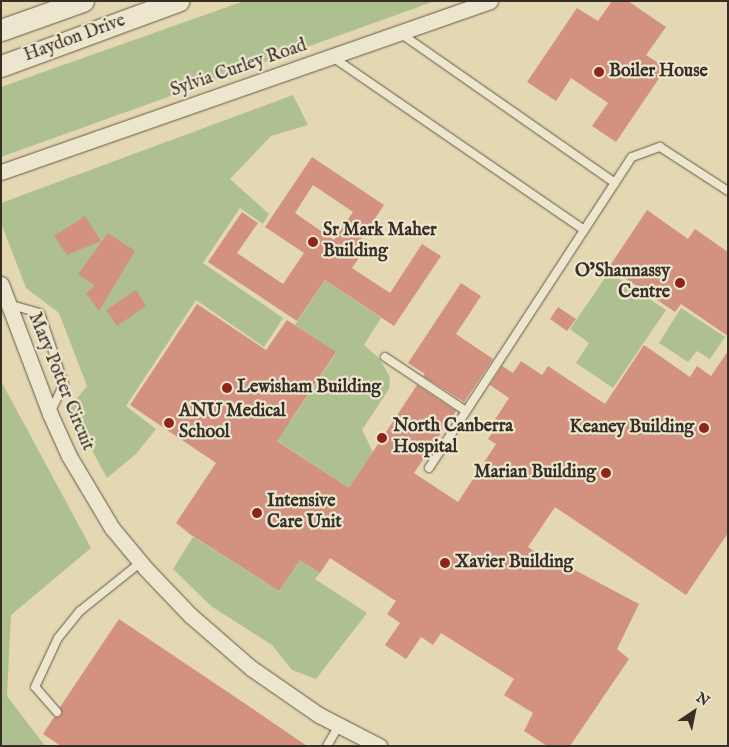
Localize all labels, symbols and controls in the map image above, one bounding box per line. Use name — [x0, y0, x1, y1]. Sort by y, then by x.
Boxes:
street label: Haydon Drive — [21, 11, 129, 67]
street label: Sylvia Curley Road — [168, 36, 310, 102]
place label: Boiler House — [609, 61, 708, 83]
marker: Boiler House — [593, 66, 605, 78]
place label: Sr Mark Maher Building — [323, 221, 437, 264]
marker: Sr Mark Maher Building — [307, 236, 319, 248]
place label: O’Shannassy Centre — [575, 262, 670, 304]
marker: O’Shannassy Centre — [674, 277, 686, 289]
street label: Mary Potter Circuit — [22, 310, 98, 454]
place label: Lewisham Building — [237, 377, 381, 399]
marker: Lewisham Building — [221, 382, 233, 394]
place label: ANU Medical School — [179, 402, 286, 444]
marker: ANU Medical School — [163, 417, 175, 429]
place label: North Canberra Hospital — [393, 417, 513, 459]
place label: Keaney Building — [570, 417, 694, 439]
marker: Keaney Building — [698, 422, 710, 434]
marker: North Canberra Hospital — [375, 431, 389, 445]
place label: Marian Building — [474, 462, 596, 484]
marker: Marian Building — [600, 467, 612, 479]
place label: Intensive Care Unit — [267, 492, 342, 534]
marker: Intensive Care Unit — [251, 507, 263, 519]
place label: Xavier Building — [455, 552, 573, 574]
marker: Xavier Building — [439, 557, 451, 569]
north arrow — [669, 687, 719, 737]
text: N — [692, 689, 712, 710]

